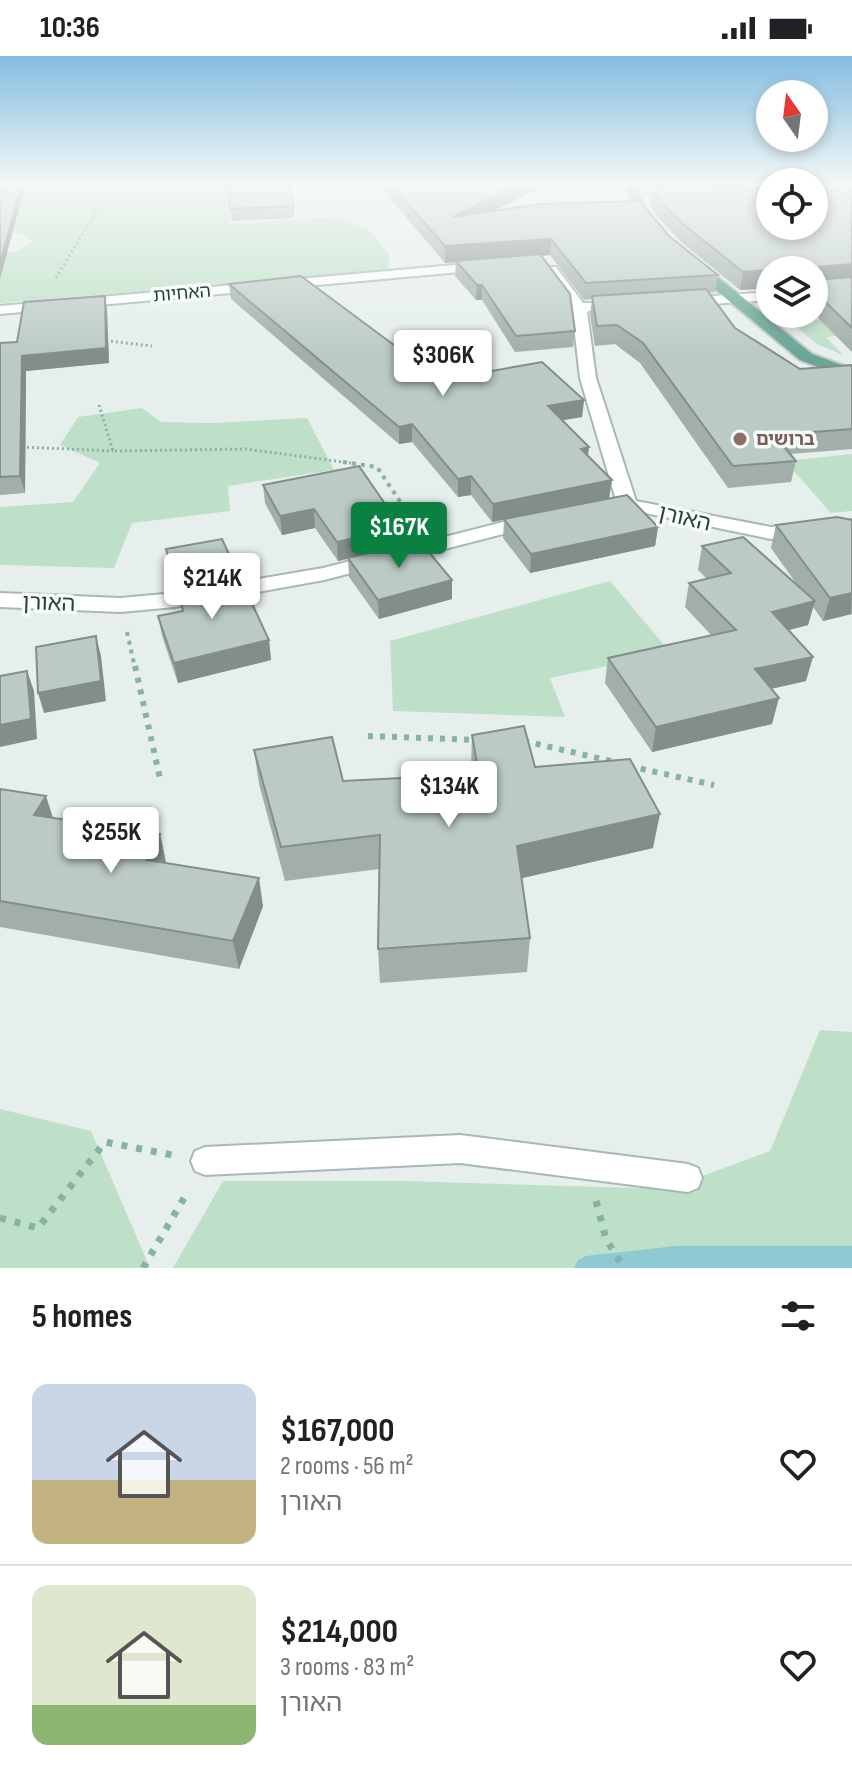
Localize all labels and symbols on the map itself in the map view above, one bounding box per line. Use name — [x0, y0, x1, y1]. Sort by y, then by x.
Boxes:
north arrow — [756, 80, 828, 152]
street label: האחיות — [152, 281, 212, 306]
pin: $306K — [387, 330, 499, 398]
place label: ברושים — [756, 429, 815, 450]
marker: ברושים — [731, 430, 749, 448]
street label: האורן — [656, 499, 713, 538]
pin: $167K — [343, 502, 455, 570]
pin: $214K — [156, 553, 268, 621]
street label: האורן — [22, 589, 76, 618]
pin: $134K — [393, 761, 505, 829]
pin: $255K — [55, 807, 167, 875]

